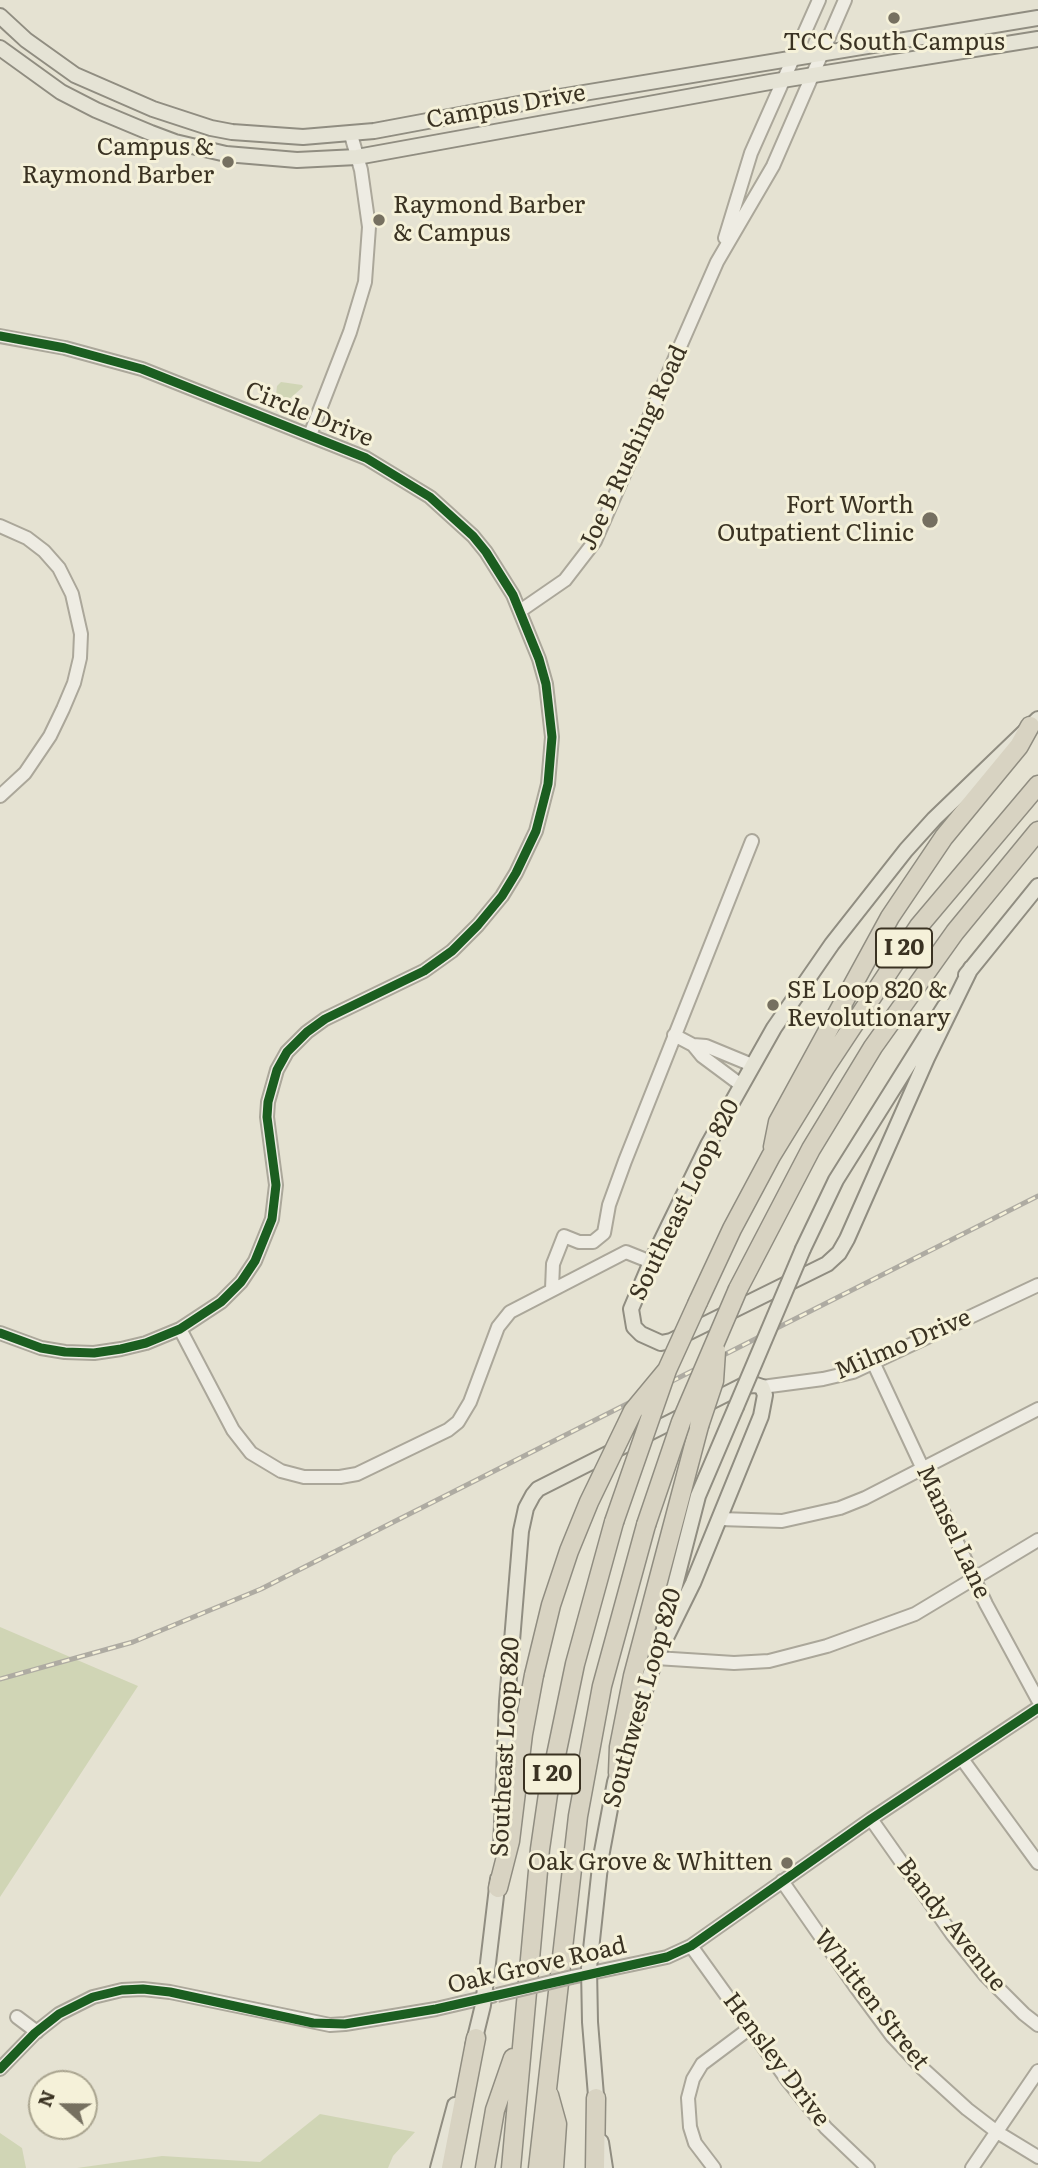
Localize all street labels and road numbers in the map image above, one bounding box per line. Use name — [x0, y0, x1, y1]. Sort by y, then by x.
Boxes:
street label: Campus Drive — [424, 79, 588, 135]
street label: Joe B Rushing Road — [574, 341, 694, 555]
street label: Circle Drive — [241, 376, 377, 454]
road number: I 20 — [876, 928, 932, 967]
street label: Southeast Loop 820 — [624, 1095, 746, 1305]
street label: Milmo Drive — [831, 1303, 975, 1387]
street label: Mansel Lane — [910, 1461, 996, 1603]
street label: Southwest Loop 820 — [598, 1585, 688, 1811]
street label: Southeast Loop 820 — [486, 1636, 526, 1858]
road number: I 20 — [524, 1754, 580, 1794]
street label: Bandy Avenue — [890, 1853, 1012, 1997]
street label: Whitten Street — [807, 1924, 935, 2076]
street label: Oak Grove Road — [445, 1931, 629, 2001]
street label: Hensley Drive — [716, 1987, 836, 2133]

